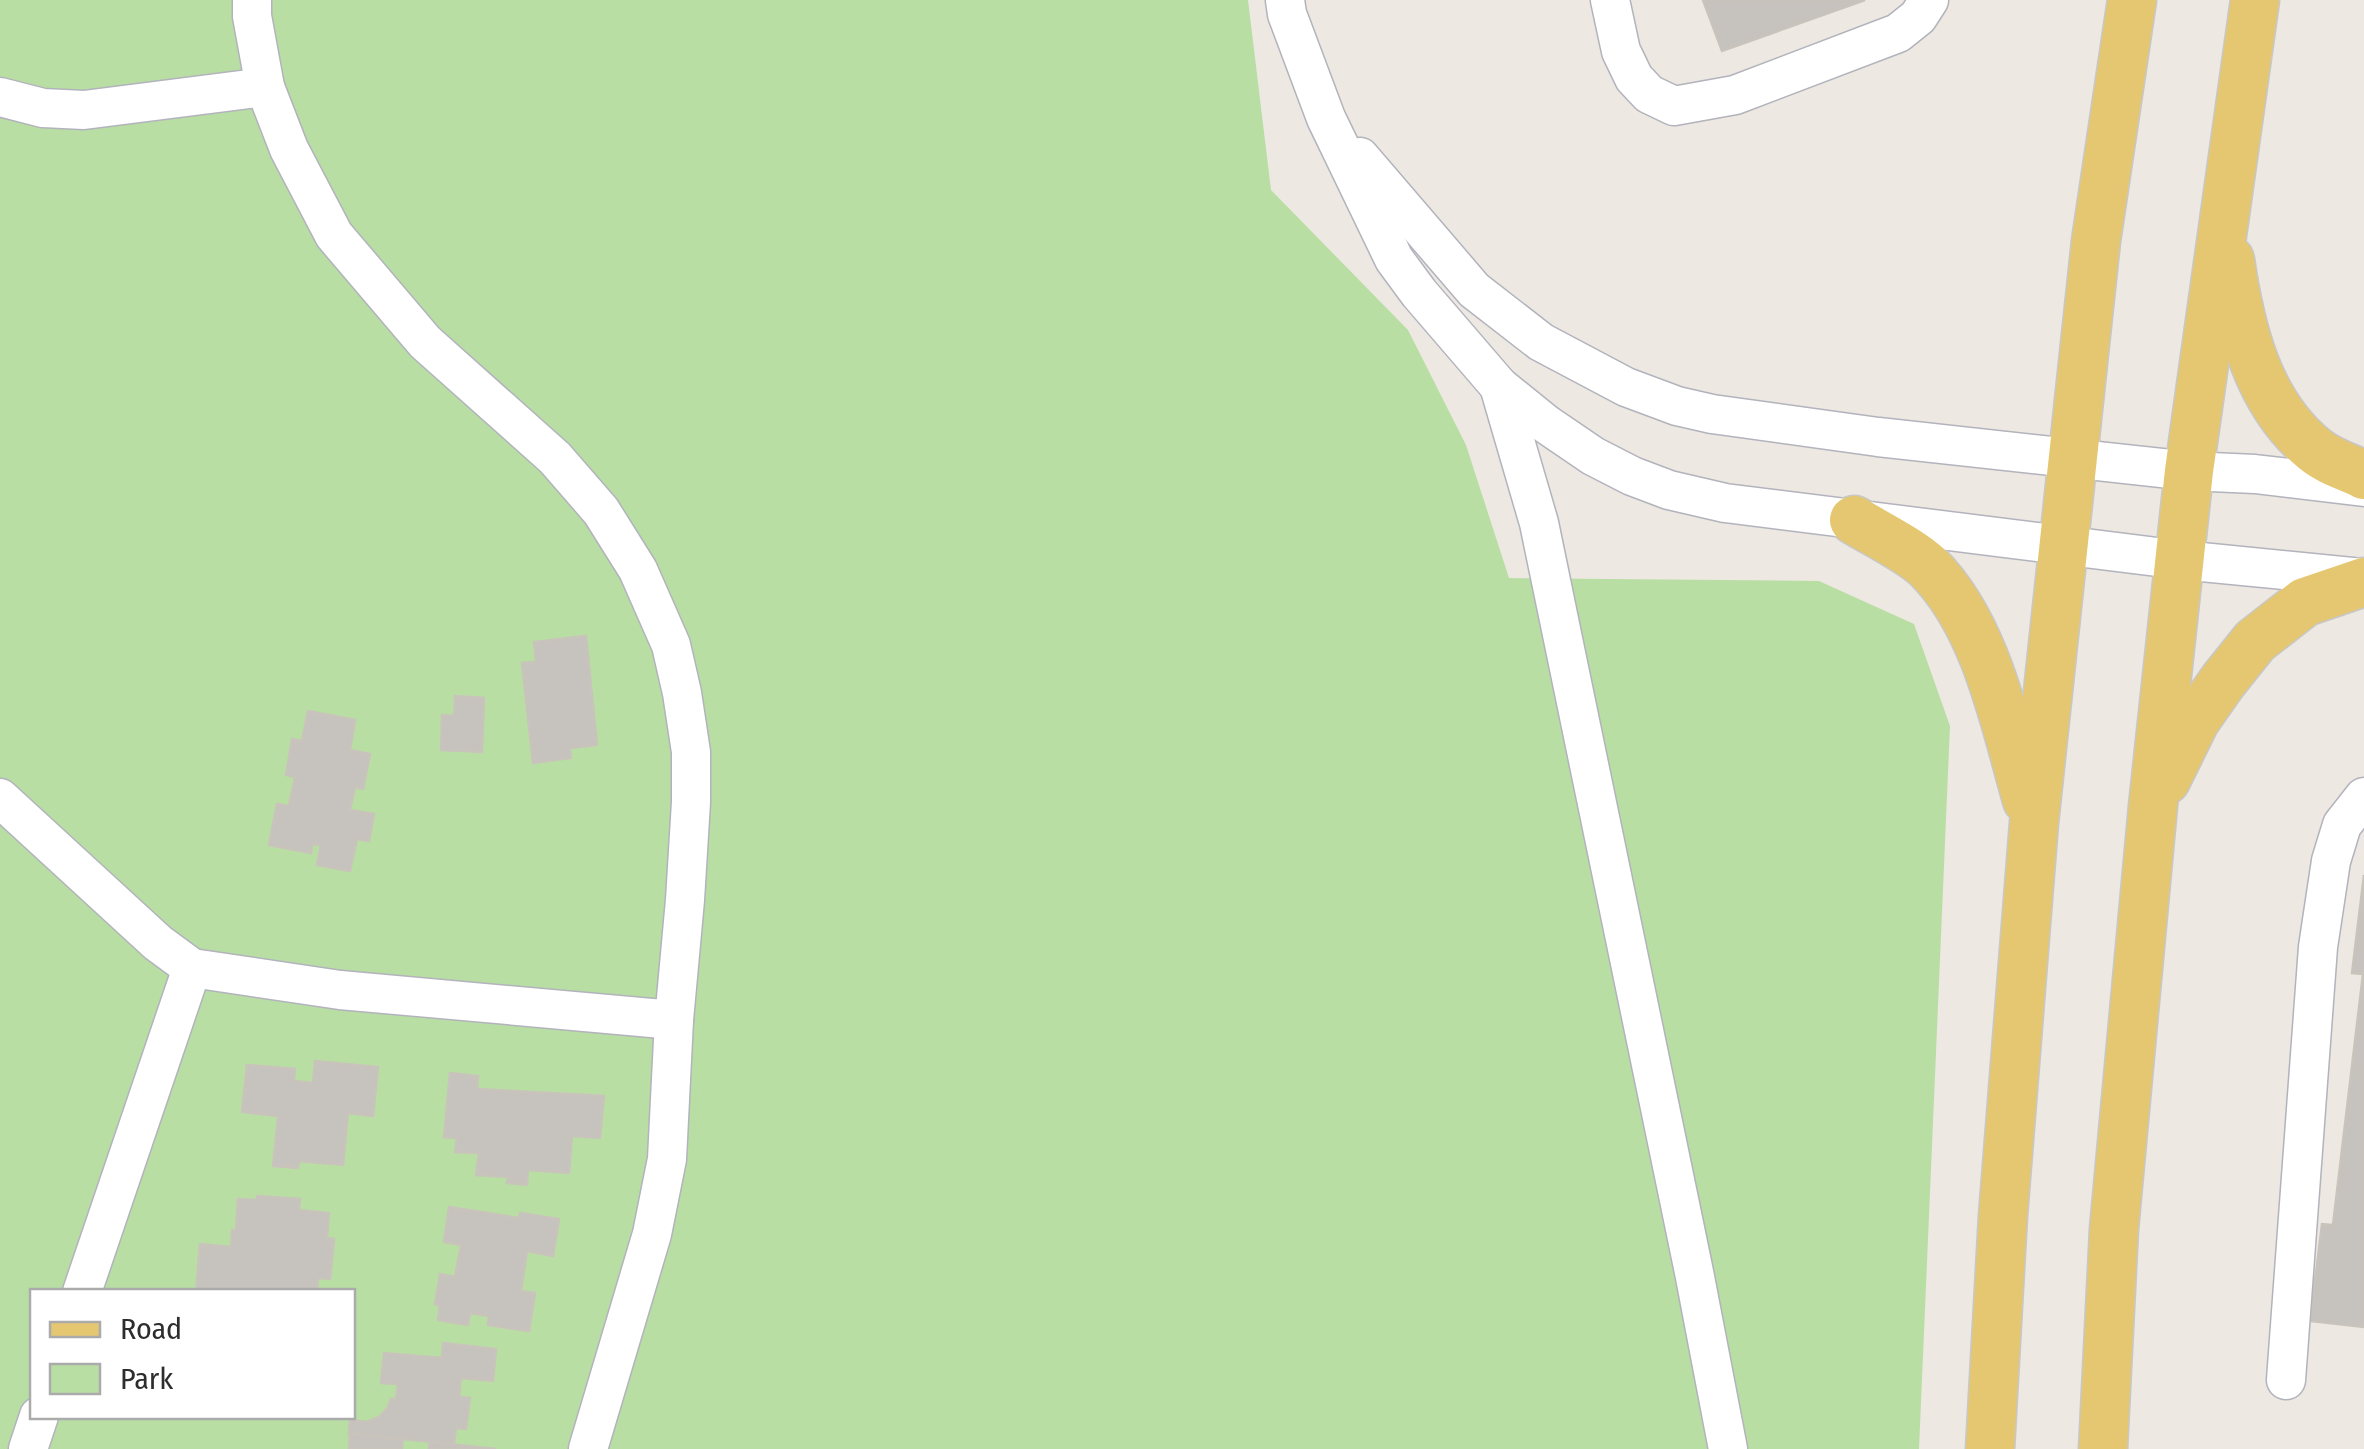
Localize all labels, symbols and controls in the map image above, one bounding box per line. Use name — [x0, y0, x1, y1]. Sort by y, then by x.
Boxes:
legend — [30, 1289, 355, 1419]
text: Road — [120, 1311, 182, 1347]
text: Park — [120, 1361, 173, 1397]

